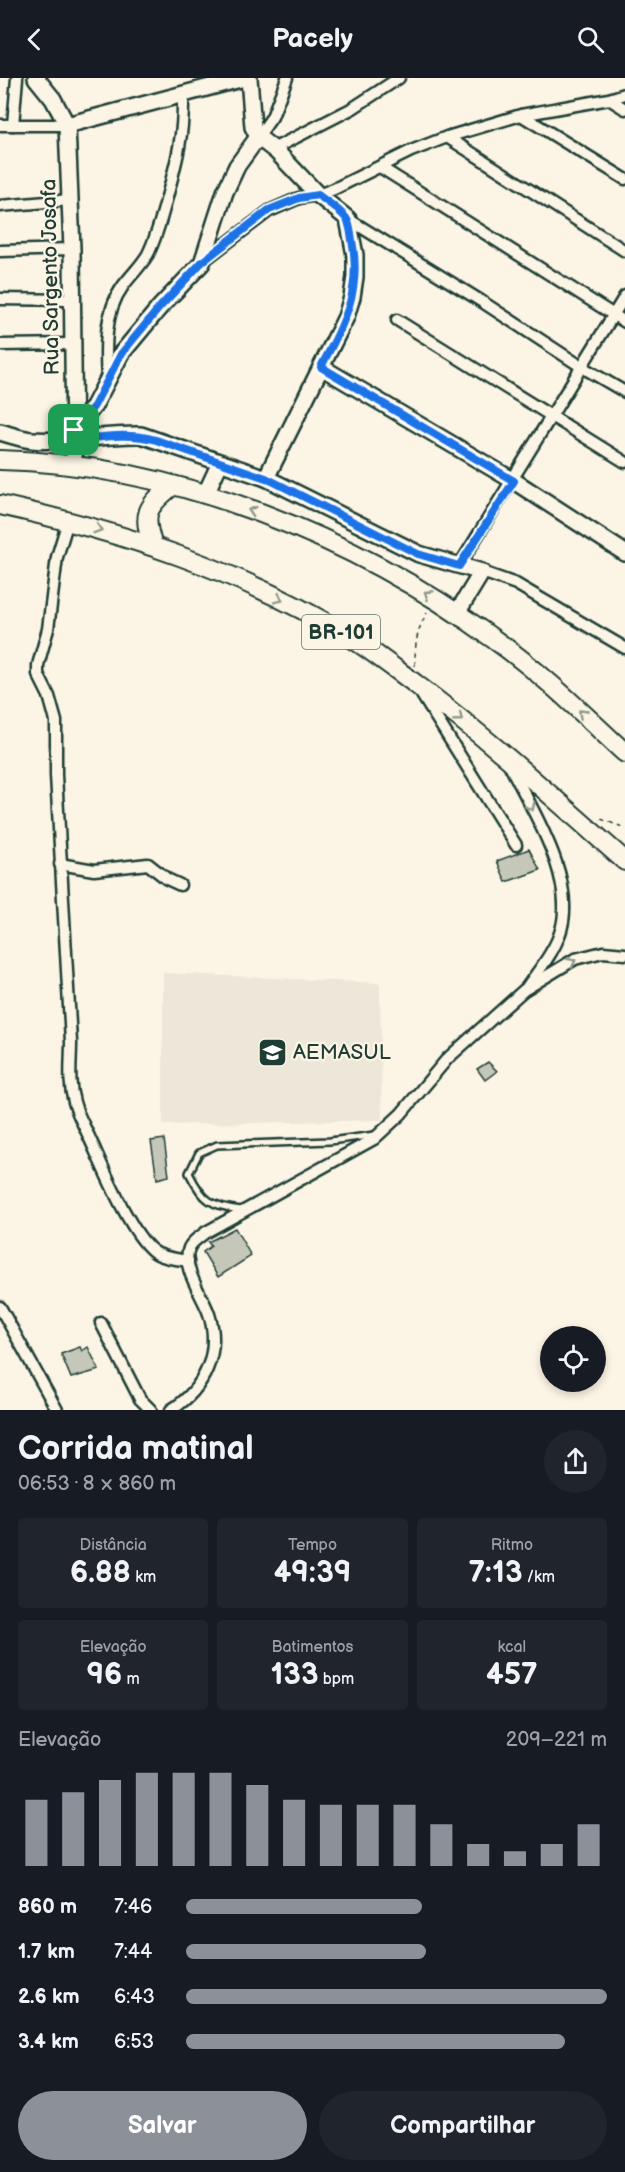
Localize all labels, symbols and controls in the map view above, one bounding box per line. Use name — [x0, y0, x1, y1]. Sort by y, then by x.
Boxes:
icon: back — [18, 23, 51, 56]
text: Pacely — [272, 23, 353, 55]
icon: search — [574, 23, 607, 56]
street label: Rua Sargento Josafa — [36, 178, 65, 375]
pin — [48, 404, 99, 455]
icon: arrive — [57, 413, 90, 446]
one-way arrow — [247, 505, 258, 518]
one-way arrow — [93, 521, 103, 534]
one-way arrow — [424, 590, 434, 602]
one-way arrow — [273, 591, 284, 603]
road number: BR-101 — [302, 615, 380, 649]
one-way arrow — [578, 709, 589, 720]
one-way arrow — [452, 710, 463, 721]
one-way arrow — [524, 801, 535, 812]
one-way arrow — [566, 958, 577, 970]
school or university icon: AEMASUL — [256, 1036, 288, 1068]
place label: AEMASUL — [293, 1040, 391, 1065]
map controls — [540, 1326, 606, 1392]
button: locate — [540, 1326, 606, 1392]
text: Corrida matinal — [18, 1429, 254, 1469]
button: share — [544, 1430, 607, 1493]
text: 06:53 · 8 × 860 m — [18, 1472, 176, 1496]
text: Distância — [80, 1536, 147, 1555]
text: Tempo — [288, 1536, 337, 1555]
text: Ritmo — [491, 1536, 533, 1555]
text: 6.88 — [70, 1555, 131, 1591]
text: 49:39 — [274, 1555, 351, 1591]
text: 7:13 — [469, 1555, 522, 1591]
text: km — [131, 1568, 156, 1587]
text: /km — [522, 1568, 555, 1587]
text: Elevação — [80, 1638, 147, 1657]
text: Batimentos — [272, 1638, 353, 1657]
text: kcal — [497, 1638, 526, 1657]
text: 96 — [87, 1657, 122, 1693]
text: 133 — [271, 1657, 318, 1693]
text: 457 — [486, 1657, 538, 1693]
text: m — [122, 1670, 140, 1689]
text: bpm — [318, 1670, 354, 1689]
text: Elevação — [18, 1728, 101, 1752]
text: 209–221 m — [506, 1728, 607, 1752]
text: 860 m — [18, 1895, 77, 1919]
text: 7:46 — [114, 1895, 152, 1919]
text: 1.7 km — [18, 1940, 75, 1964]
text: 7:44 — [114, 1940, 152, 1964]
text: 2.6 km — [18, 1985, 79, 2009]
text: 6:43 — [114, 1985, 155, 2009]
text: 3.4 km — [18, 2030, 79, 2054]
text: 6:53 — [114, 2030, 154, 2054]
button: Salvar — [18, 2091, 307, 2160]
button: Compartilhar — [319, 2091, 607, 2160]

